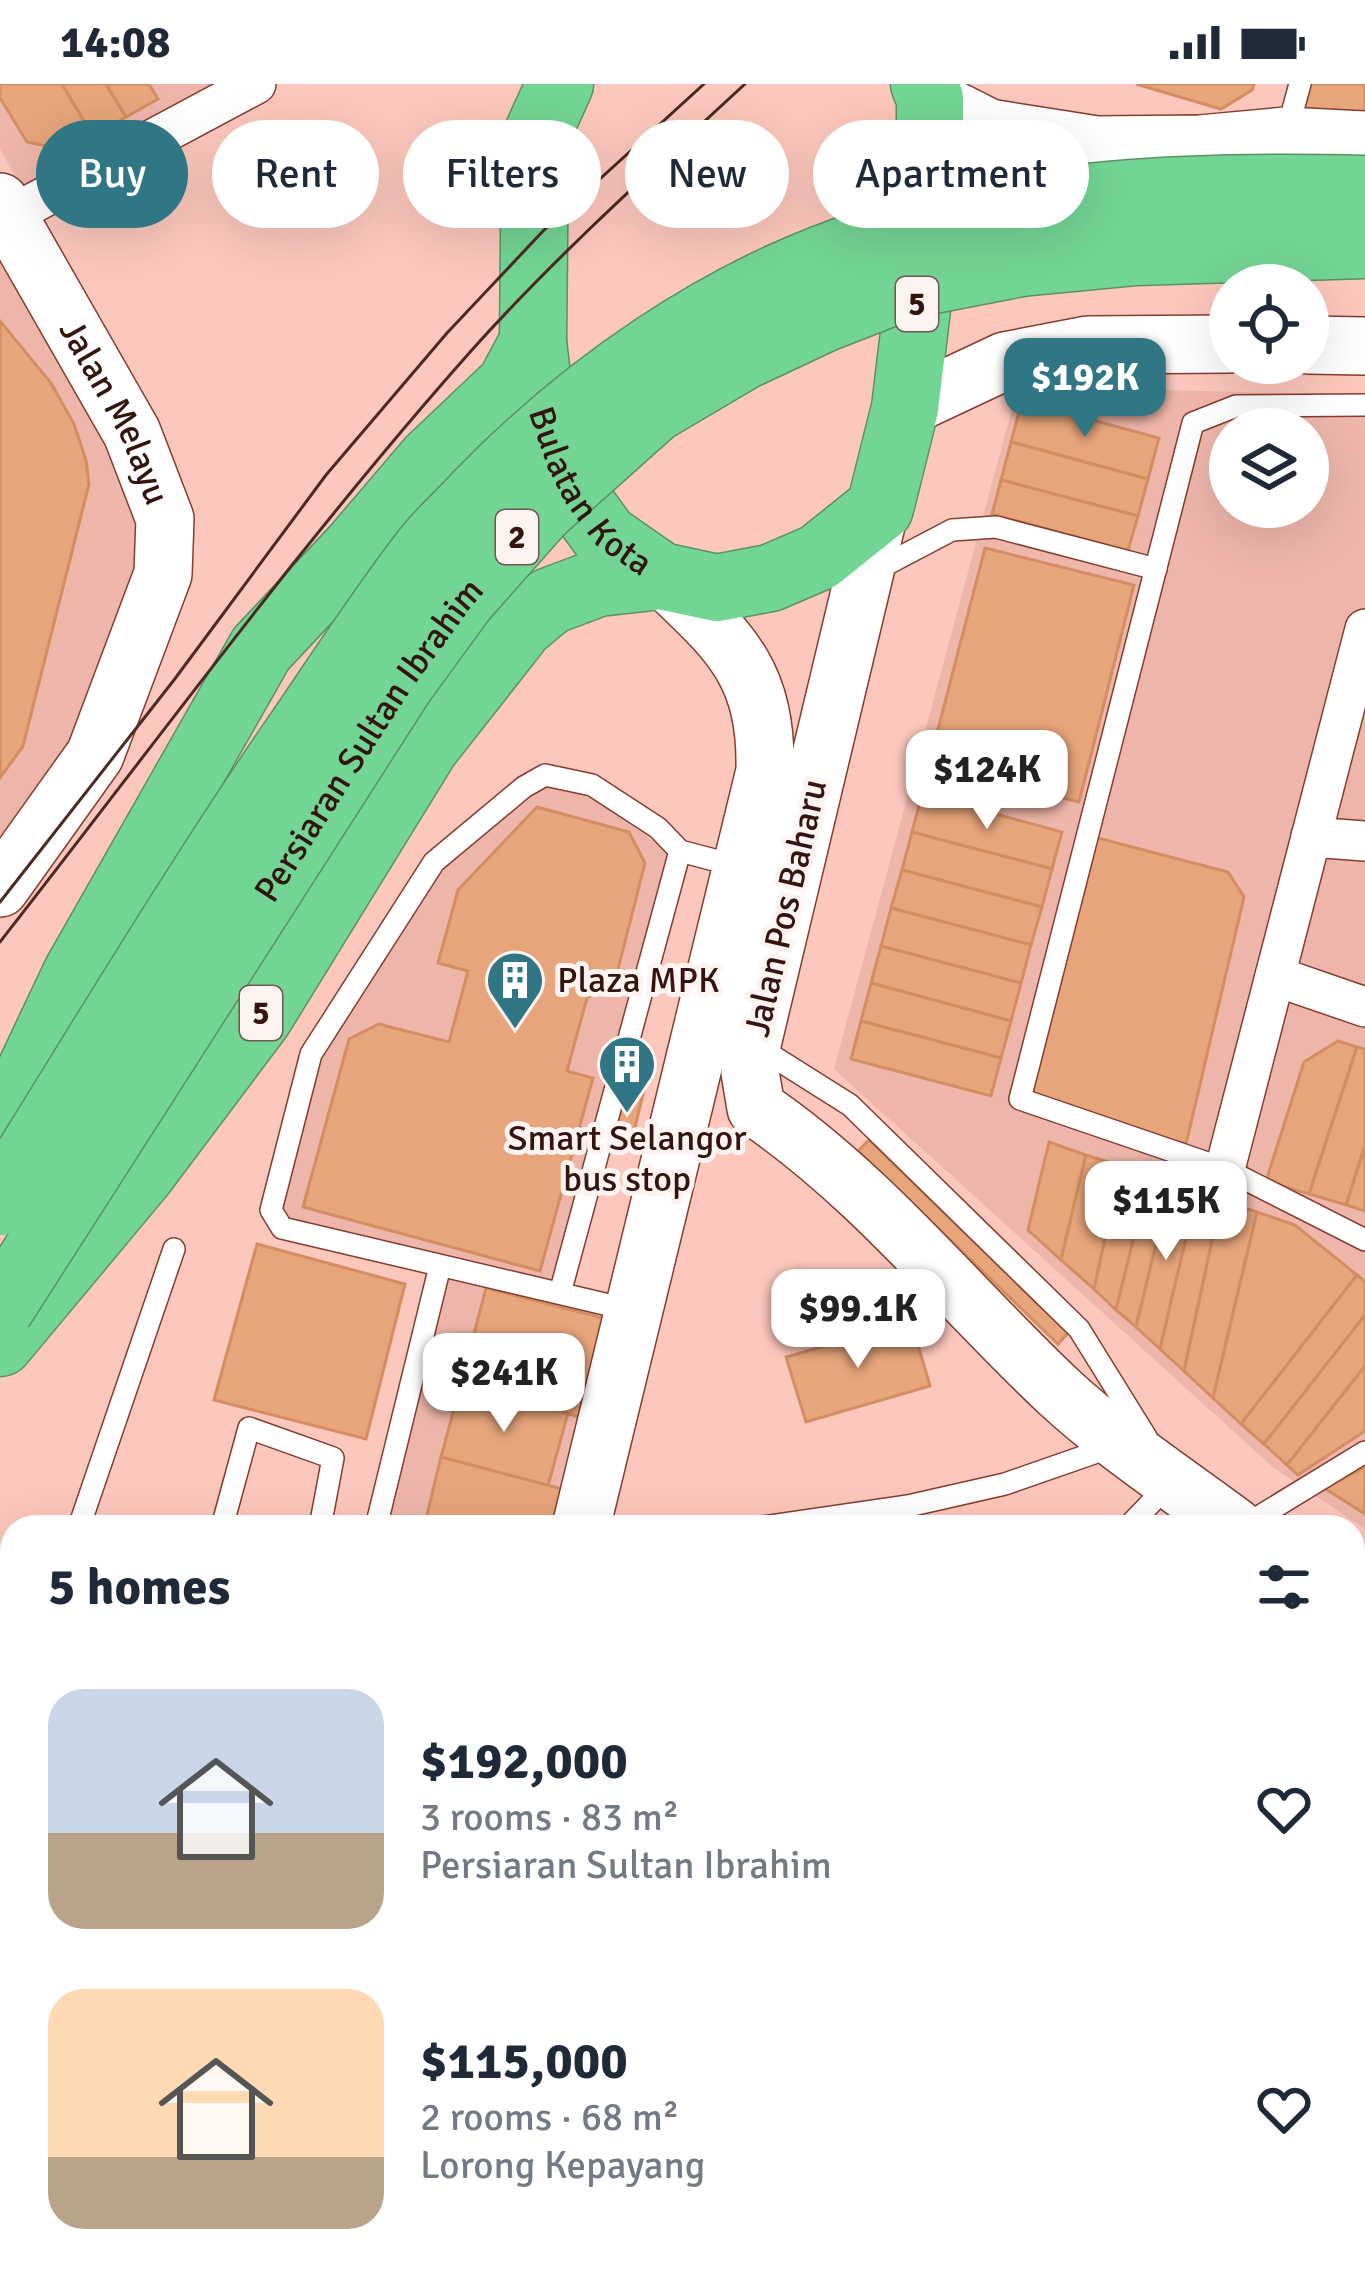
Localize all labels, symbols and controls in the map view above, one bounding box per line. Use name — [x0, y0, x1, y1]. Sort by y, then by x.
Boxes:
text: 14:08 — [60, 15, 170, 70]
chip: Buy — [36, 120, 188, 228]
chip: Rent — [212, 120, 379, 228]
chip: Filters — [403, 120, 601, 228]
chip: New — [625, 120, 789, 228]
chip: Apartment — [813, 120, 1089, 228]
map controls — [1209, 264, 1329, 528]
button: locate — [1209, 264, 1329, 384]
road number: 5 — [896, 277, 938, 331]
street label: Jalan Melayu — [49, 312, 180, 511]
pin: $192K — [1001, 338, 1169, 440]
text: $192K — [1031, 353, 1139, 401]
street label: Bulatan Kota — [519, 401, 661, 586]
button: layers — [1209, 408, 1329, 528]
road number: 2 — [496, 510, 538, 564]
street label: Persiaran Sultan Ibrahim — [244, 568, 493, 910]
pin: $124K — [903, 730, 1071, 832]
text: $124K — [933, 745, 1041, 793]
street label: Jalan Pos Baharu — [735, 775, 837, 1041]
building icon: Plaza MPK — [484, 949, 546, 1031]
place label: Plaza MPK — [557, 958, 720, 1003]
road number: 5 — [240, 986, 282, 1040]
building icon: Smart Selangor bus stop — [596, 1033, 658, 1115]
place label: Smart Selangor bus stop — [508, 1116, 747, 1202]
pin: $115K — [1082, 1161, 1250, 1263]
text: $115K — [1112, 1176, 1220, 1224]
pin: $99.1K — [760, 1269, 956, 1371]
text: $99.1K — [798, 1284, 918, 1332]
pin: $241K — [420, 1333, 588, 1435]
text: $241K — [450, 1348, 558, 1396]
icon: filters — [1251, 1554, 1317, 1620]
text: 5 homes — [48, 1556, 230, 1619]
text: $192,000 — [420, 1730, 628, 1793]
icon: home — [144, 1737, 288, 1881]
icon: heart — [1251, 1776, 1317, 1842]
text: 3 rooms · 83 m² — [420, 1793, 679, 1841]
text: Persiaran Sultan Ibrahim — [420, 1841, 832, 1889]
text: $115,000 — [420, 2030, 628, 2093]
icon: home — [144, 2037, 288, 2181]
icon: heart — [1251, 2076, 1317, 2142]
text: 2 rooms · 68 m² — [420, 2093, 679, 2141]
text: Lorong Kepayang — [420, 2141, 705, 2189]

